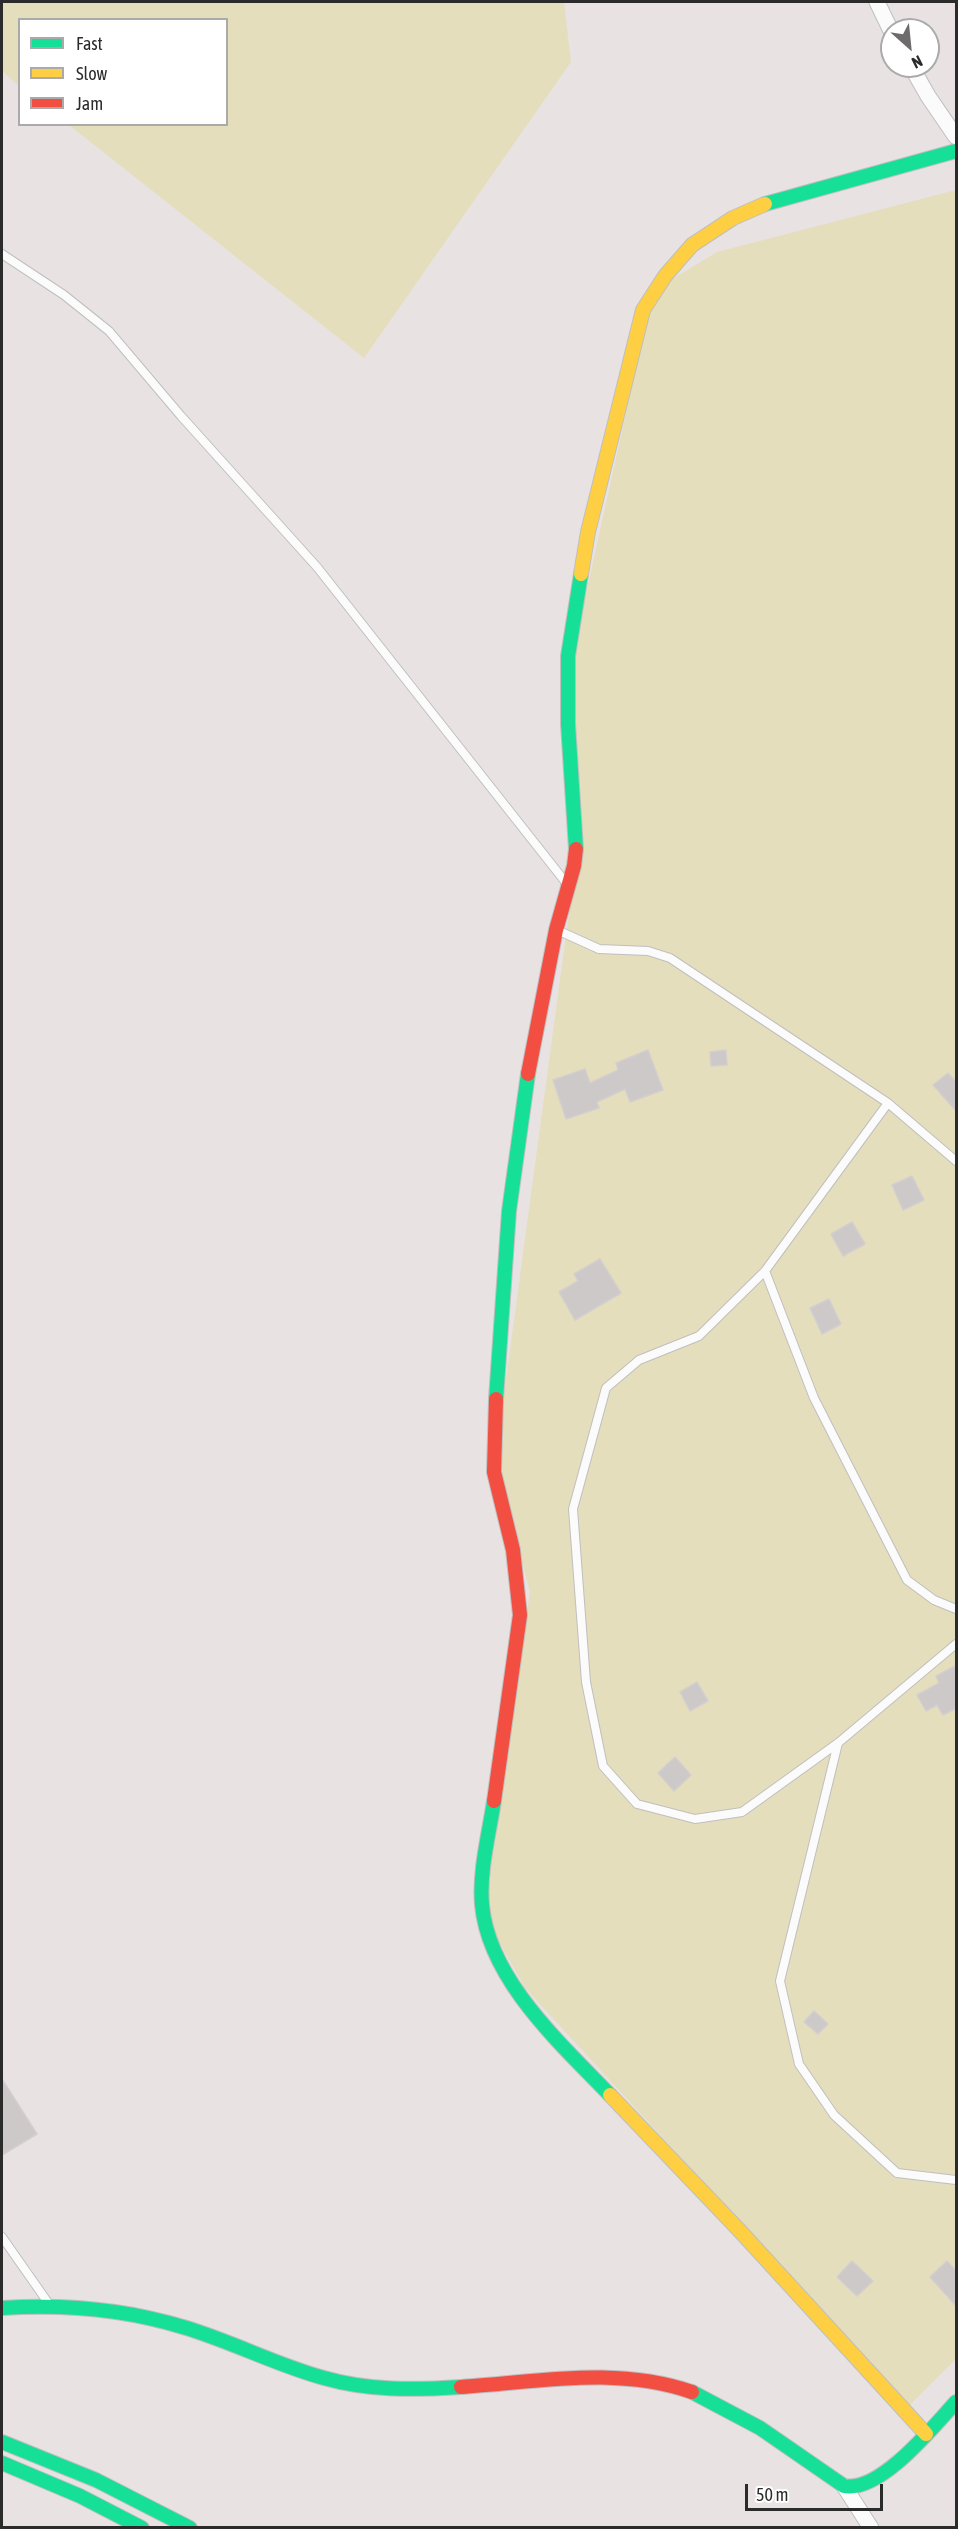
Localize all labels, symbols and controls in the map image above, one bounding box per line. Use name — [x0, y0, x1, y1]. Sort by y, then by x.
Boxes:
legend — [18, 18, 228, 126]
north arrow — [880, 18, 940, 78]
text: Fast — [76, 33, 103, 54]
text: N — [909, 52, 926, 72]
text: Slow — [76, 63, 107, 84]
text: Jam — [76, 93, 103, 114]
scale bar — [748, 2472, 886, 2510]
text: 50 m — [756, 2484, 788, 2505]

